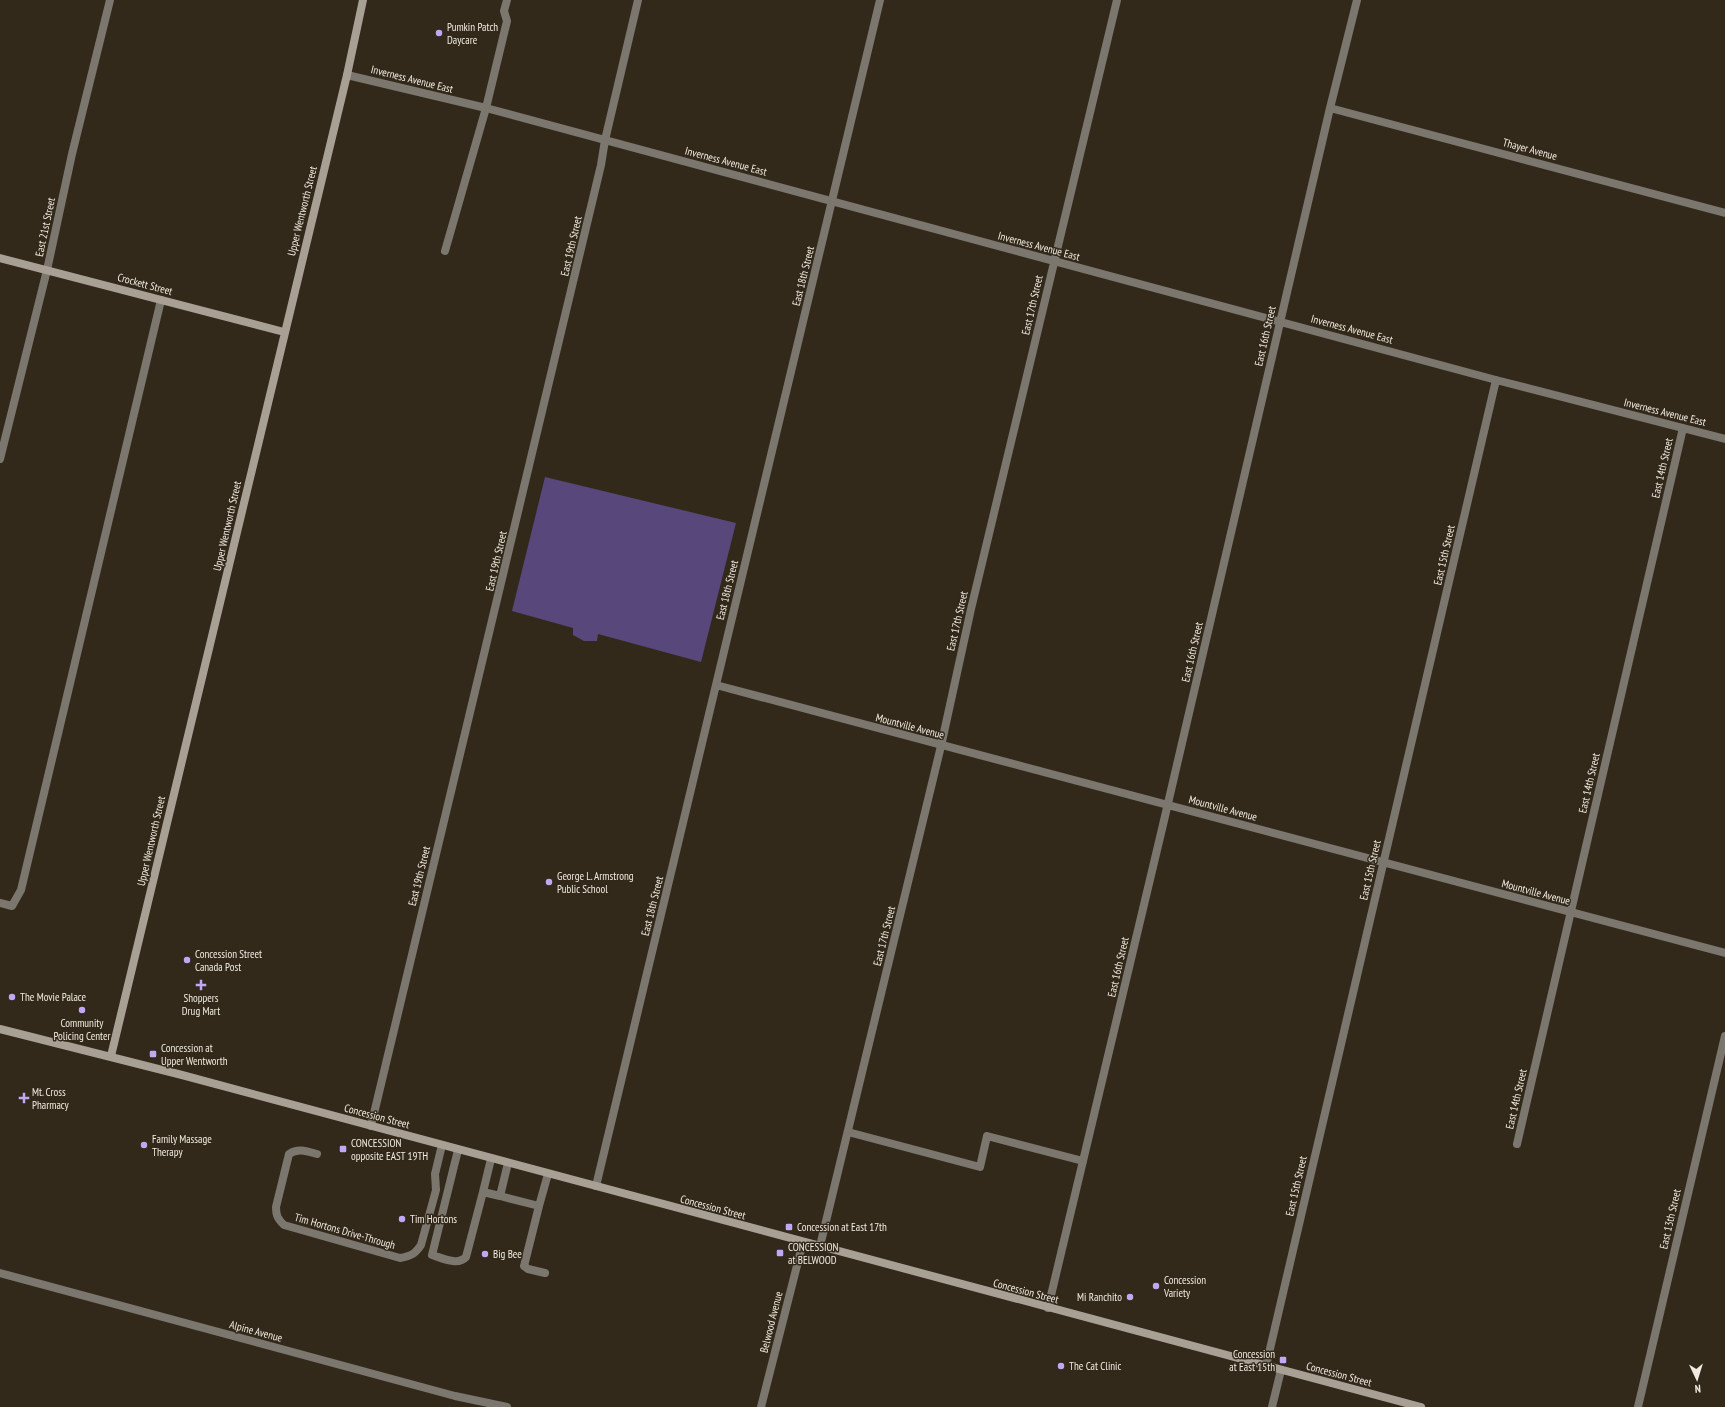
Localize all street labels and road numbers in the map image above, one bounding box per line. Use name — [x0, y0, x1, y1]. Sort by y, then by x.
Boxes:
street label: Inverness Avenue East — [370, 62, 454, 96]
street label: Thayer Avenue — [1501, 135, 1559, 163]
street label: Inverness Avenue East — [684, 143, 768, 179]
street label: Upper Wentworth Street — [284, 165, 320, 257]
street label: East 21st Street — [32, 196, 58, 258]
street label: East 19th Street — [557, 215, 585, 277]
street label: Inverness Avenue East — [997, 228, 1081, 264]
street label: East 18th Street — [789, 245, 817, 307]
street label: Crockett Street — [116, 270, 174, 298]
street label: East 17th Street — [1018, 274, 1046, 336]
street label: East 16th Street — [1251, 305, 1279, 367]
street label: Inverness Avenue East — [1310, 311, 1394, 347]
street label: Inverness Avenue East — [1623, 395, 1707, 429]
street label: East 14th Street — [1648, 437, 1676, 499]
street label: Upper Wentworth Street — [210, 480, 244, 572]
street label: East 15th Street — [1430, 524, 1458, 586]
street label: East 19th Street — [482, 530, 510, 592]
street label: East 18th Street — [713, 559, 741, 621]
street label: East 17th Street — [943, 590, 971, 652]
street label: East 16th Street — [1178, 621, 1206, 683]
street label: Mountville Avenue — [874, 710, 946, 742]
street label: East 14th Street — [1575, 752, 1603, 814]
street label: Mountville Avenue — [1187, 792, 1259, 824]
street label: Upper Wentworth Street — [134, 795, 168, 887]
street label: East 15th Street — [1356, 839, 1384, 901]
street label: East 19th Street — [405, 845, 433, 907]
street label: East 18th Street — [638, 875, 666, 937]
street label: Mountville Avenue — [1500, 876, 1572, 908]
street label: East 17th Street — [870, 905, 898, 967]
street label: East 16th Street — [1104, 936, 1132, 998]
street label: East 14th Street — [1502, 1068, 1530, 1130]
street label: Concession Street — [343, 1101, 411, 1131]
street label: East 15th Street — [1282, 1155, 1310, 1217]
street label: East 13th Street — [1656, 1188, 1684, 1250]
street label: Concession Street — [679, 1192, 747, 1222]
street label: Tim Hortons Drive-Through — [293, 1210, 397, 1252]
street label: Concession Street — [992, 1276, 1060, 1306]
street label: Belwood Avenue — [757, 1289, 785, 1354]
street label: Alpine Avenue — [228, 1317, 284, 1345]
street label: Concession Street — [1305, 1359, 1373, 1389]

